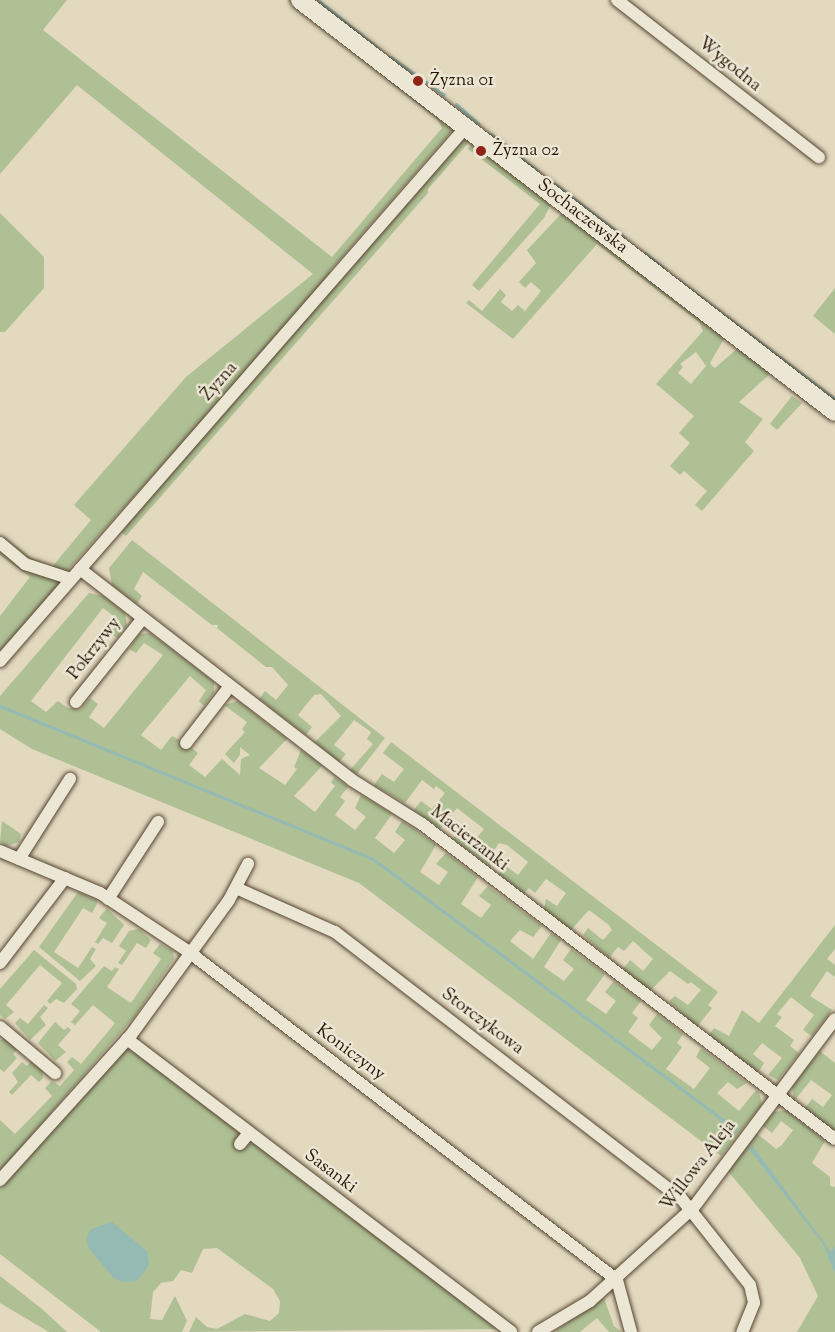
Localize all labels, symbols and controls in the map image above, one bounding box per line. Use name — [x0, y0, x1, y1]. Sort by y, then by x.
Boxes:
street label: Wygodna — [693, 33, 765, 97]
place label: Żyzna 01 — [430, 70, 494, 92]
marker: Żyzna 01 — [411, 74, 425, 88]
place label: Żyzna 02 — [493, 140, 559, 162]
marker: Żyzna 02 — [474, 144, 488, 158]
street label: Sochaczewska — [532, 175, 632, 259]
street label: Żyzna — [197, 358, 243, 406]
street label: Pokrzywy — [64, 613, 126, 685]
street label: Macierzanki — [425, 802, 513, 876]
street label: Storczykowa — [436, 984, 528, 1060]
street label: Koniczyny — [311, 1020, 389, 1086]
street label: Willowa Aleja — [657, 1116, 741, 1216]
street label: Sasanki — [300, 1145, 360, 1199]

